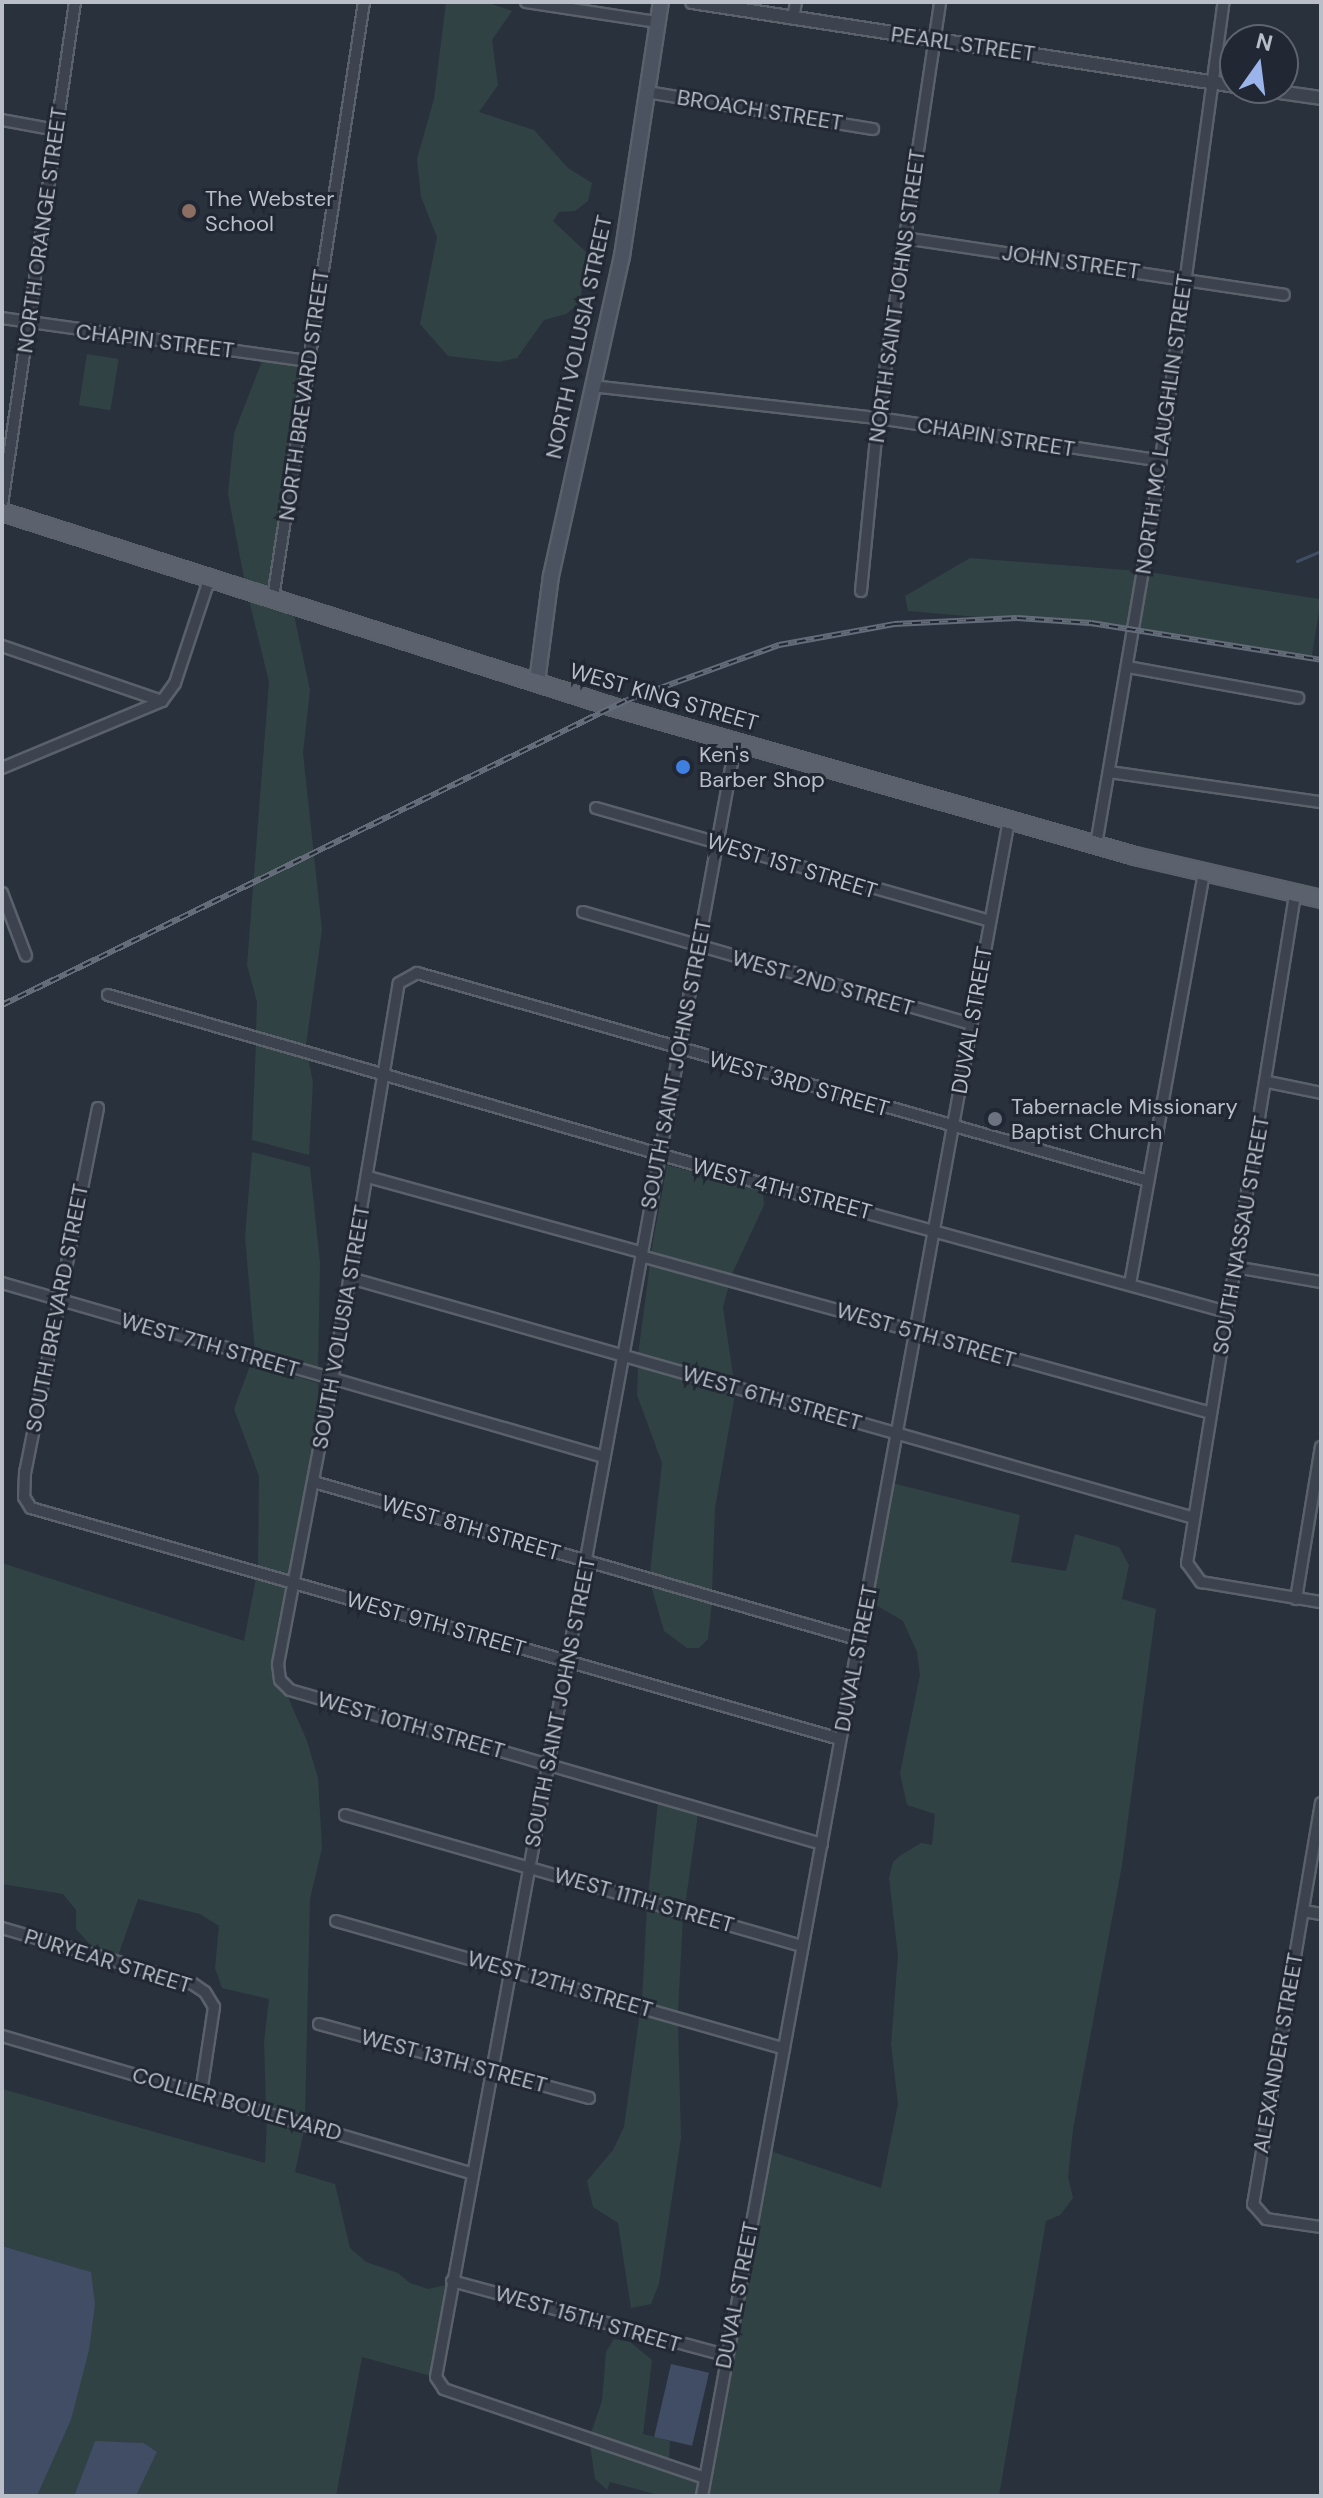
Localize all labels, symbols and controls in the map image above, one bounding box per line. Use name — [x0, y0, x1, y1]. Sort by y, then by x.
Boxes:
street label: PEARL STREET — [889, 21, 1037, 67]
north arrow — [1219, 24, 1299, 104]
text: N — [1253, 26, 1276, 58]
street label: BROACH STREET — [675, 84, 845, 136]
street label: NORTH ORANGE STREET — [12, 105, 72, 355]
street label: NORTH SAINT JOHNS STREET — [863, 147, 931, 445]
place label: The Webster School — [205, 185, 334, 236]
marker: The Webster School — [180, 202, 198, 220]
street label: NORTH VOLUSIA STREET — [540, 213, 618, 461]
street label: JOHN STREET — [1000, 239, 1142, 285]
street label: NORTH BREVARD STREET — [273, 268, 335, 522]
street label: NORTH MC LAUGHLIN STREET — [1130, 272, 1198, 576]
street label: CHAPIN STREET — [74, 318, 236, 364]
street label: CHAPIN STREET — [915, 412, 1077, 462]
street label: WEST KING STREET — [567, 657, 761, 737]
place label: Ken's Barber Shop — [699, 741, 825, 792]
marker: Ken's Barber Shop — [674, 758, 692, 776]
street label: WEST 1ST STREET — [704, 828, 880, 904]
street label: SOUTH SAINT JOHNS STREET — [635, 917, 717, 1211]
street label: WEST 2ND STREET — [729, 944, 917, 1022]
street label: DUVAL STREET — [946, 944, 998, 1096]
street label: WEST 3RD STREET — [706, 1046, 892, 1122]
place label: Tabernacle Missionary Baptist Church — [1011, 1093, 1238, 1144]
marker: Tabernacle Missionary Baptist Church — [986, 1110, 1004, 1128]
street label: SOUTH NASSAU STREET — [1207, 1114, 1275, 1356]
street label: WEST 4TH STREET — [689, 1152, 875, 1226]
street label: SOUTH BREVARD STREET — [20, 1182, 94, 1434]
street label: SOUTH VOLUSIA STREET — [307, 1203, 375, 1451]
street label: WEST 5TH STREET — [833, 1297, 1019, 1373]
street label: WEST 7TH STREET — [118, 1307, 302, 1383]
street label: WEST 6TH STREET — [679, 1360, 865, 1436]
street label: WEST 8TH STREET — [378, 1490, 564, 1566]
street label: SOUTH SAINT JOHNS STREET — [519, 1555, 601, 1849]
street label: DUVAL STREET — [829, 1582, 883, 1734]
street label: WEST 9TH STREET — [343, 1586, 529, 1662]
street label: WEST 10TH STREET — [314, 1686, 508, 1764]
street label: WEST 11TH STREET — [551, 1862, 737, 1938]
street label: PURYEAR STREET — [21, 1923, 195, 1999]
street label: WEST 12TH STREET — [464, 1945, 656, 2023]
street label: ALEXANDER STREET — [1247, 1951, 1309, 2155]
street label: WEST 13TH STREET — [358, 2023, 550, 2099]
street label: COLLIER BOULEVARD — [129, 2061, 345, 2147]
street label: DUVAL STREET — [710, 2219, 764, 2371]
street label: WEST 15TH STREET — [492, 2280, 684, 2358]

